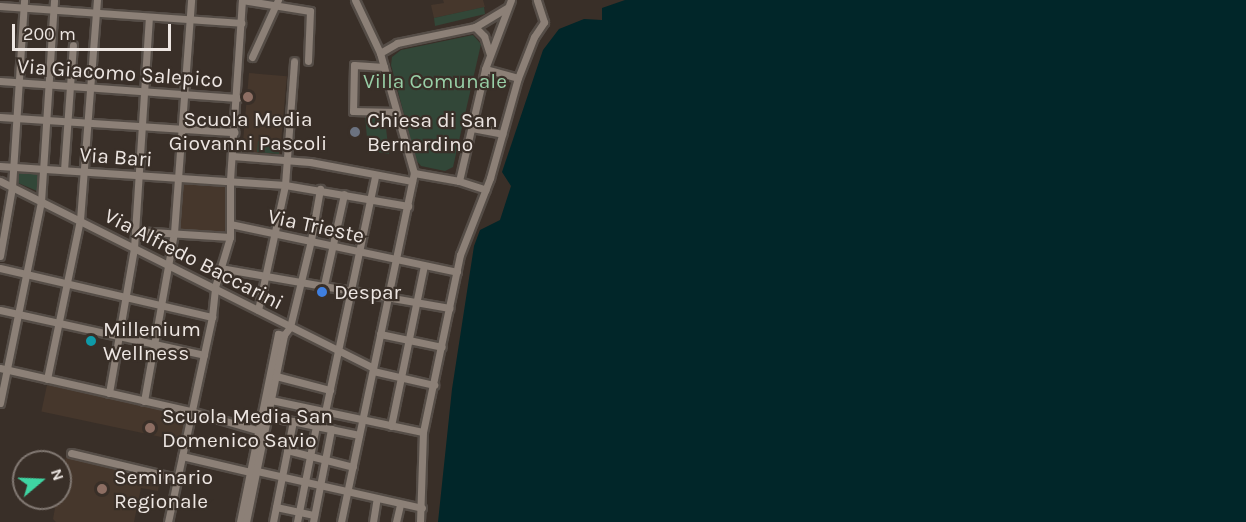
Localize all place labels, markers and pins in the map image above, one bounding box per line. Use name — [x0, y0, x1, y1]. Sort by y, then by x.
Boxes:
marker: Scuola Media Giovanni Pascoli — [241, 90, 255, 104]
place label: Scuola Media Giovanni Pascoli — [169, 106, 327, 156]
place label: Chiesa di San Bernardino — [367, 107, 498, 157]
marker: Chiesa di San Bernardino — [348, 125, 362, 139]
place label: Despar — [334, 279, 401, 305]
marker: Despar — [315, 285, 329, 299]
place label: Millenium Wellness — [103, 316, 201, 366]
marker: Millenium Wellness — [84, 334, 98, 348]
place label: Scuola Media San Domenico Savio — [162, 403, 333, 453]
marker: Scuola Media San Domenico Savio — [143, 421, 157, 435]
place label: Seminario Regionale — [114, 464, 213, 514]
marker: Seminario Regionale — [95, 482, 109, 496]

